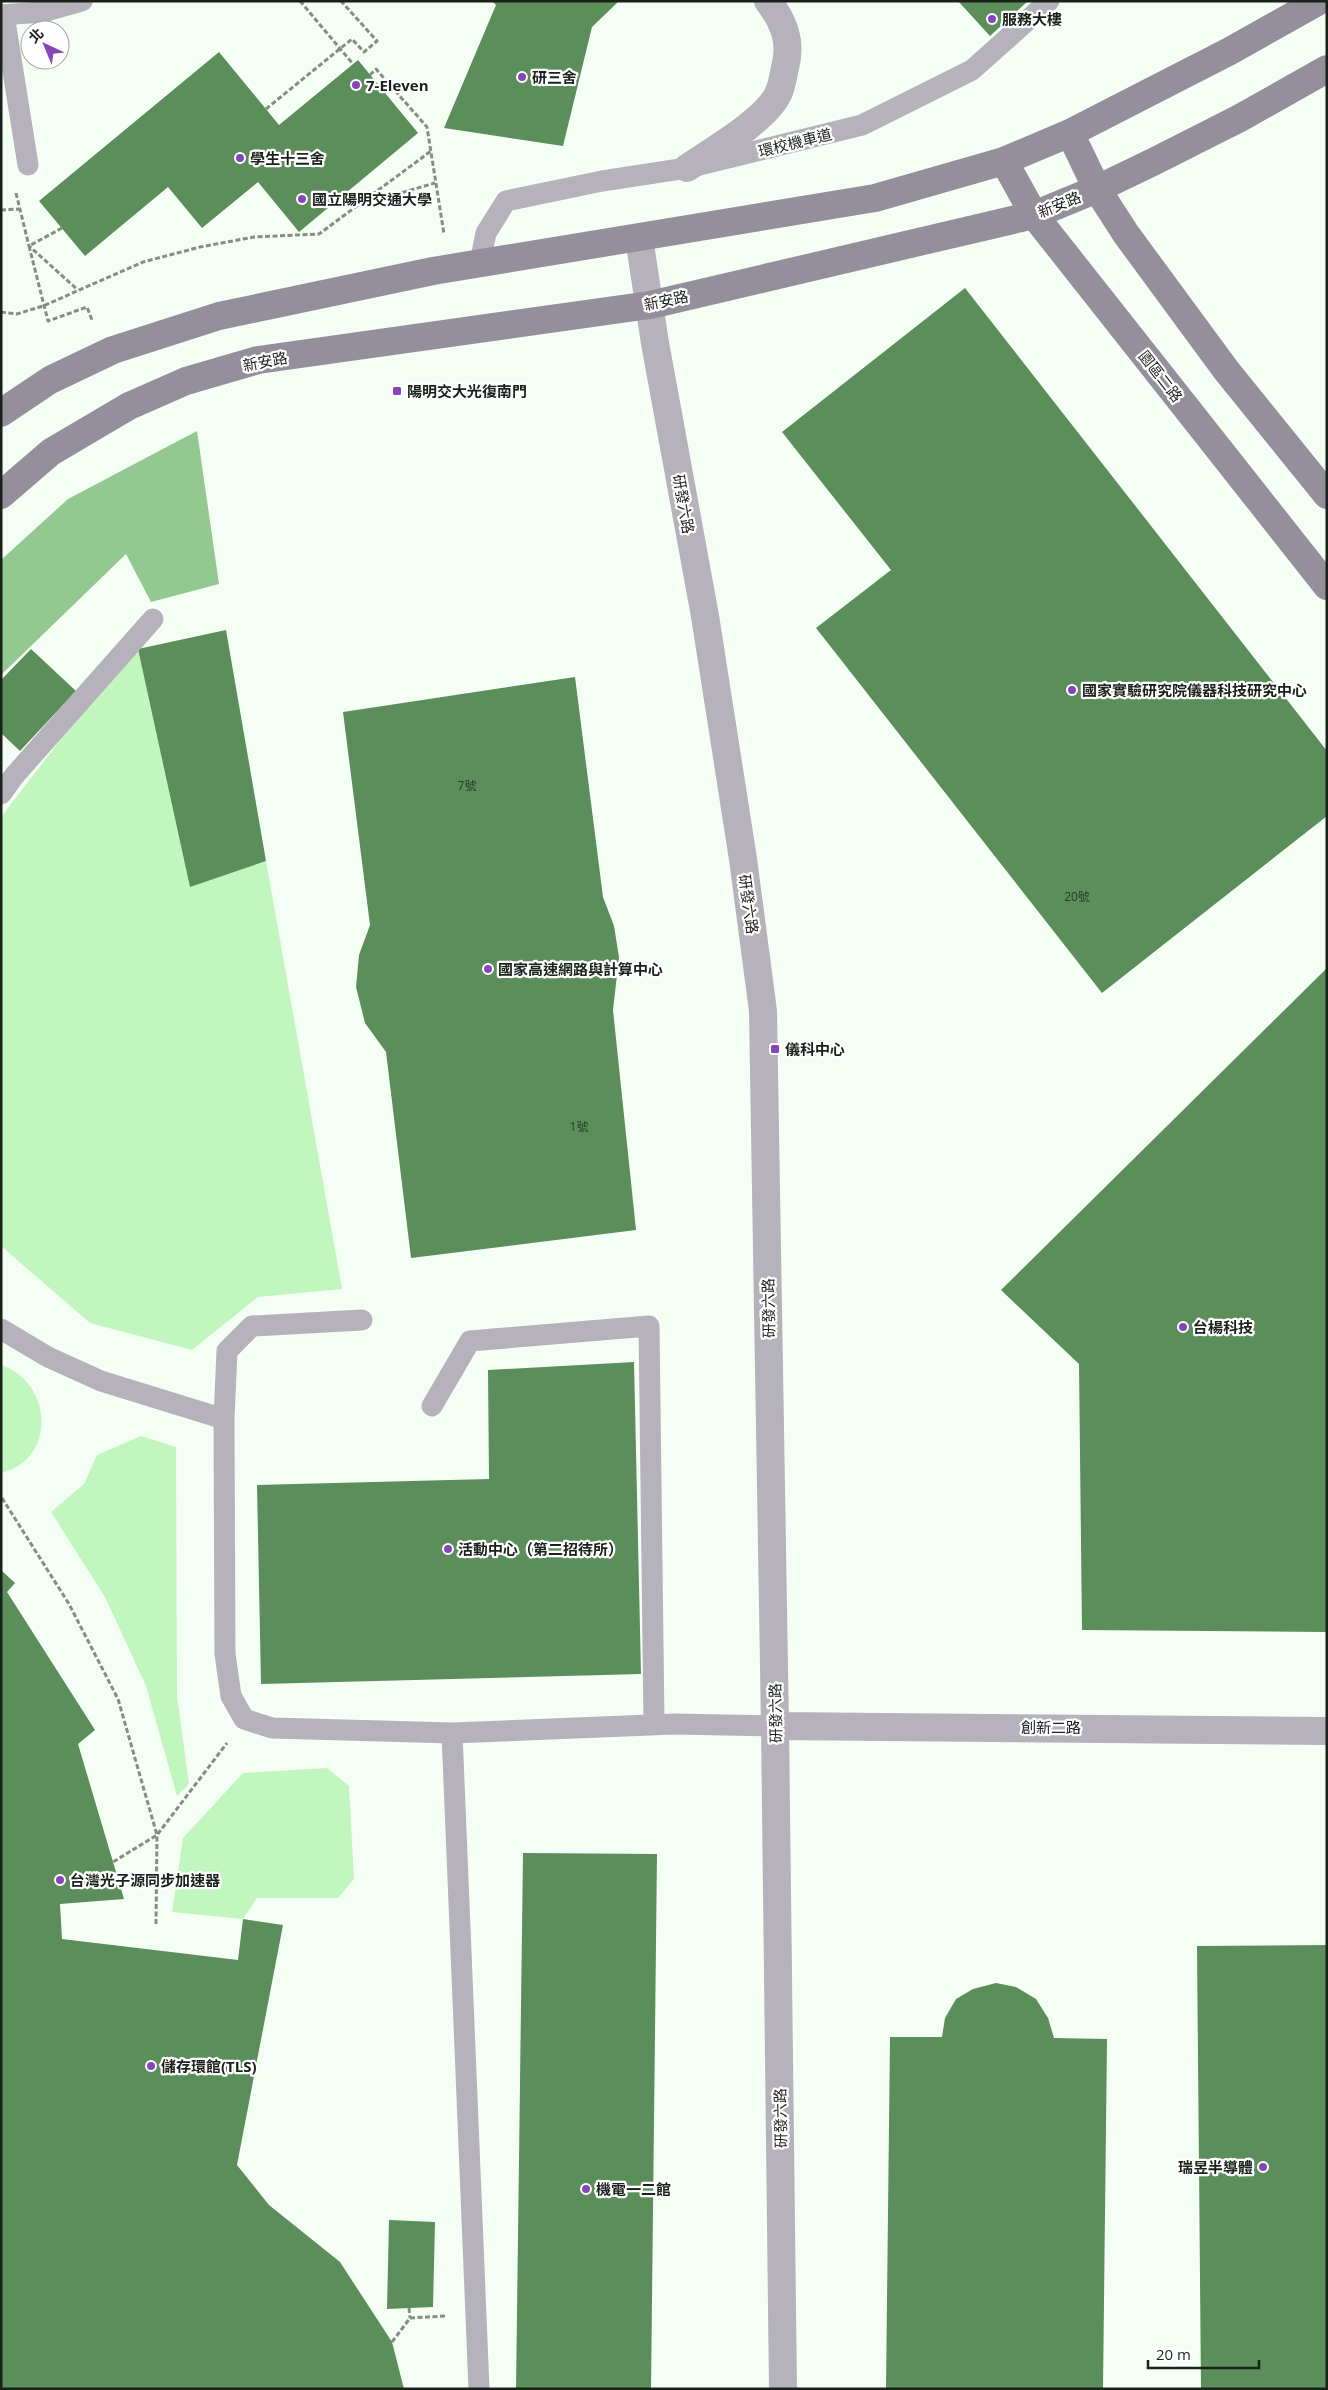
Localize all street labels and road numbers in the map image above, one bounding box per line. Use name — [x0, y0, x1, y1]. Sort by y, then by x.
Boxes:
street label: 環校機車道 — [756, 123, 834, 161]
street label: 新安路 — [1034, 186, 1084, 222]
street label: 新安路 — [642, 286, 690, 314]
street label: 園區二路 — [1135, 346, 1187, 406]
street label: 新安路 — [241, 347, 289, 375]
street label: 研發六路 — [669, 473, 699, 535]
street label: 研發六路 — [735, 873, 763, 935]
street label: 研發六路 — [757, 1278, 779, 1338]
street label: 研發六路 — [764, 1683, 786, 1743]
street label: 創新二路 — [1021, 1717, 1081, 1737]
street label: 研發六路 — [769, 2088, 791, 2148]

